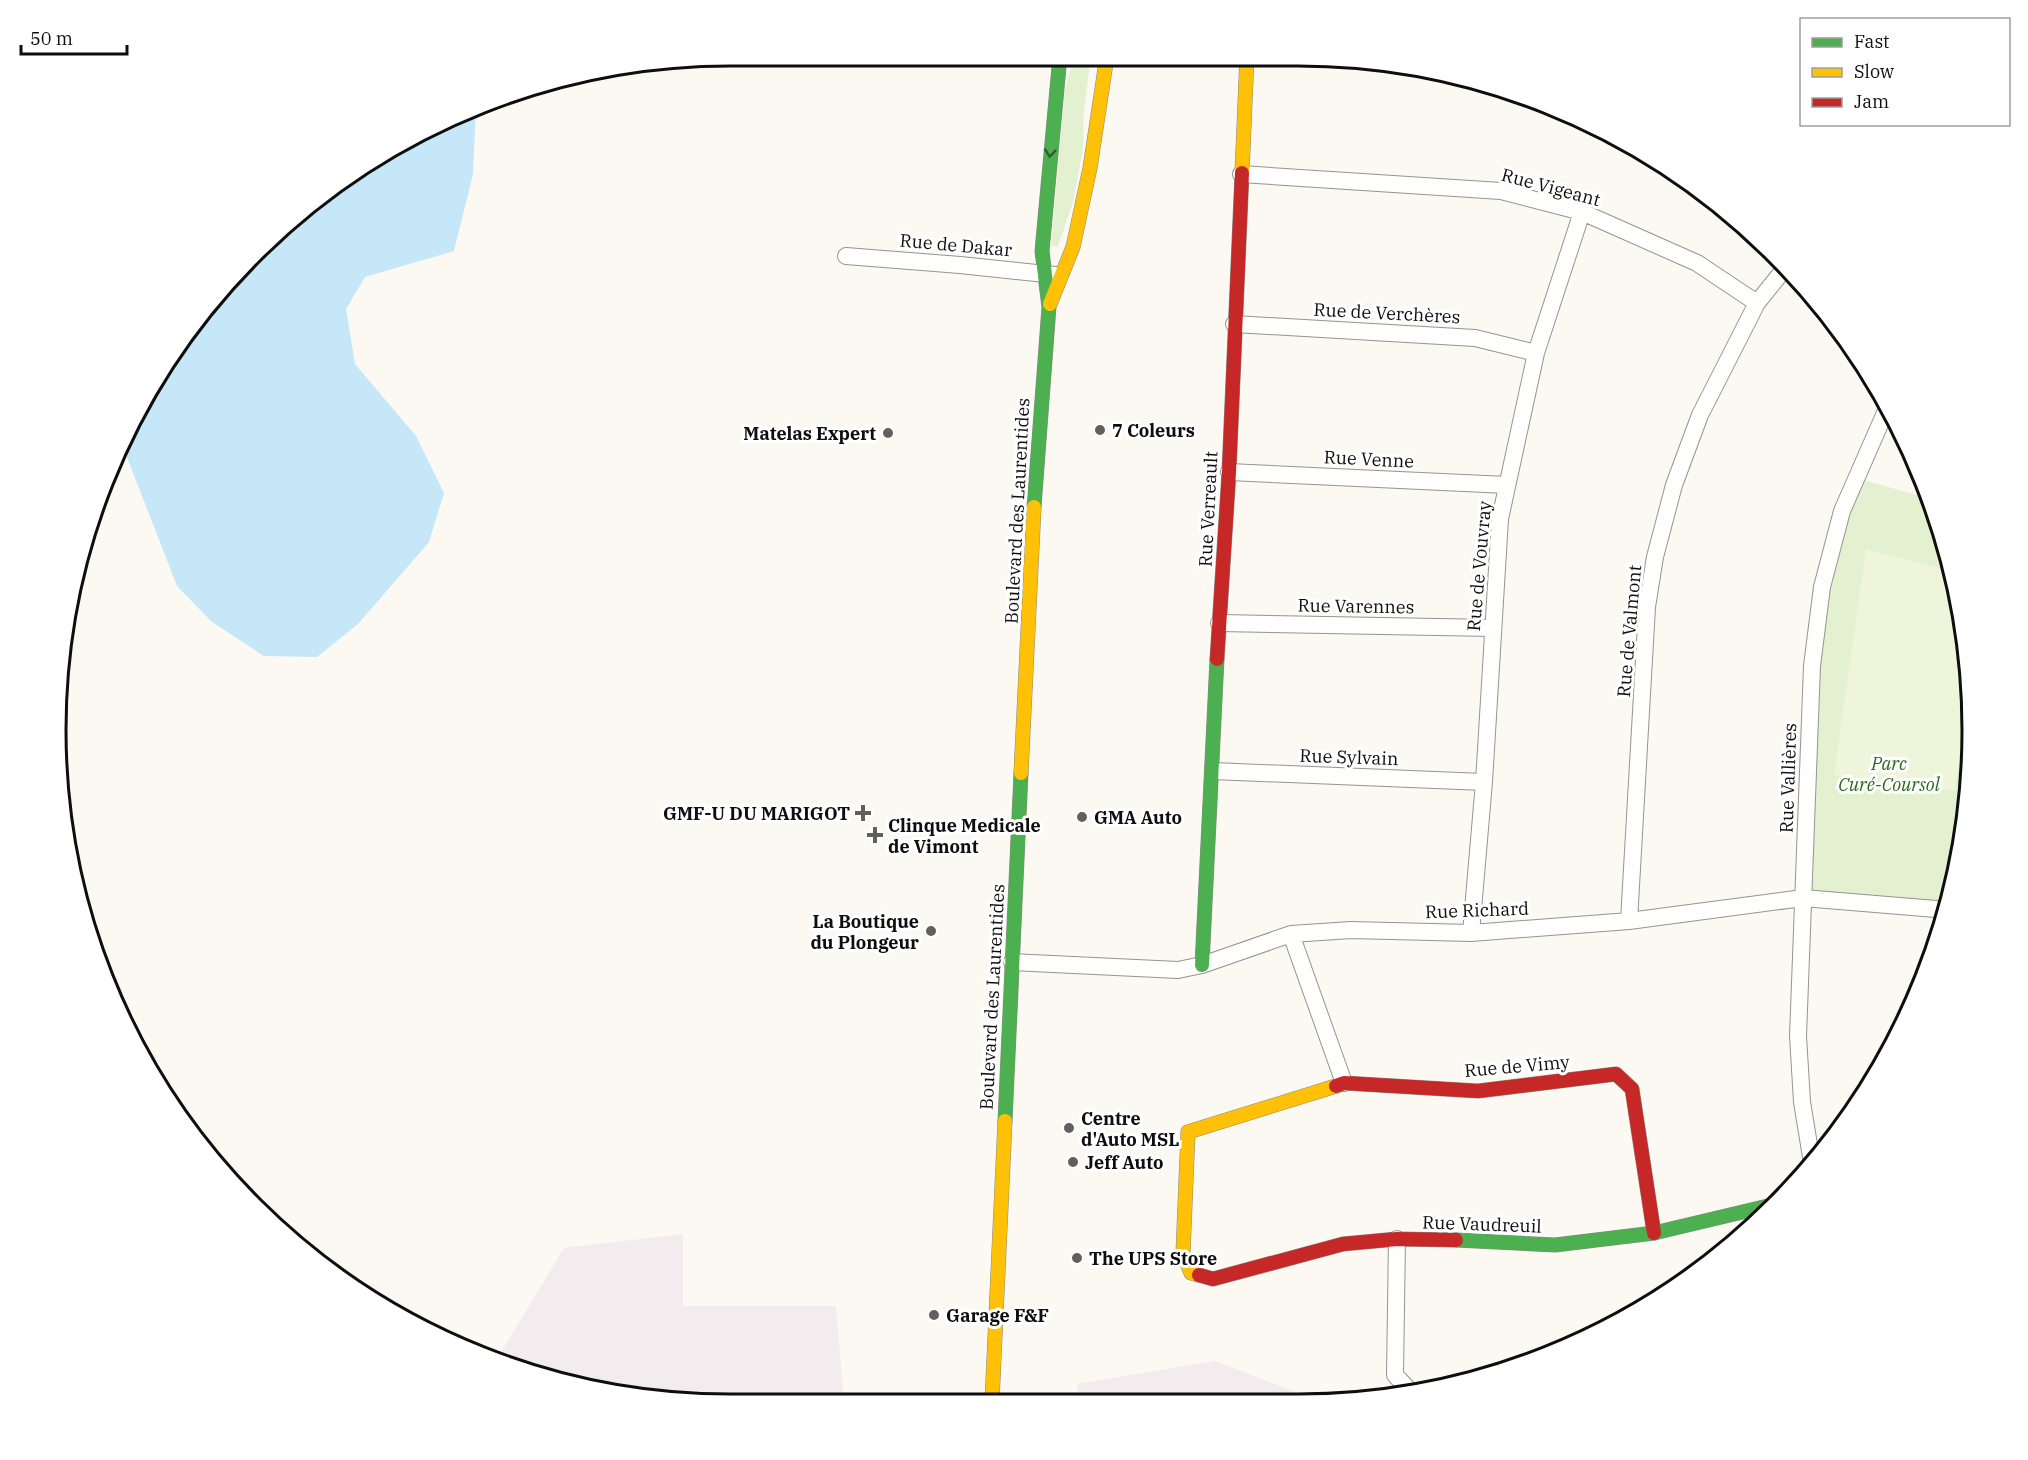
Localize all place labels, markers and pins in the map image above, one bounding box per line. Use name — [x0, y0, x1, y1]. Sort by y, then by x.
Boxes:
place label: 7 Coleurs — [1112, 419, 1195, 442]
place label: Matelas Expert — [743, 422, 876, 445]
marker: 7 Coleurs — [1093, 423, 1107, 437]
marker: Matelas Expert — [881, 426, 895, 440]
place label: GMF-U DU MARIGOT — [663, 802, 850, 825]
marker: GMF-U DU MARIGOT — [854, 804, 872, 822]
place label: GMA Auto — [1094, 806, 1182, 829]
marker: GMA Auto — [1075, 810, 1089, 824]
place label: Clinque Medicale de Vimont — [888, 814, 1041, 858]
marker: Clinque Medicale de Vimont — [866, 826, 884, 844]
place label: La Boutique du Plongeur — [810, 910, 919, 954]
marker: La Boutique du Plongeur — [924, 924, 938, 938]
place label: Centre d'Auto MSL — [1081, 1107, 1179, 1151]
marker: Centre d'Auto MSL — [1062, 1121, 1076, 1135]
place label: Jeff Auto — [1085, 1151, 1163, 1174]
marker: Jeff Auto — [1066, 1155, 1080, 1169]
place label: The UPS Store — [1089, 1247, 1217, 1270]
marker: The UPS Store — [1070, 1251, 1084, 1265]
place label: Garage F&F — [946, 1304, 1049, 1327]
marker: Garage F&F — [927, 1308, 941, 1322]

